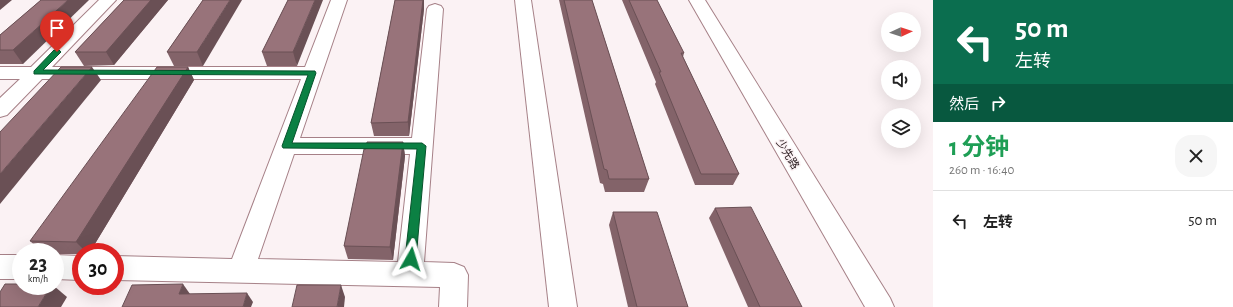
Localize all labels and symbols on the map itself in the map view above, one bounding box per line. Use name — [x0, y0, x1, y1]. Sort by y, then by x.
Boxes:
pin — [40, 11, 74, 52]
north arrow — [881, 12, 921, 52]
street label: 少先路 — [774, 137, 802, 171]
position arrow — [390, 238, 432, 280]
speed limit sign: 30 — [72, 243, 124, 295]

